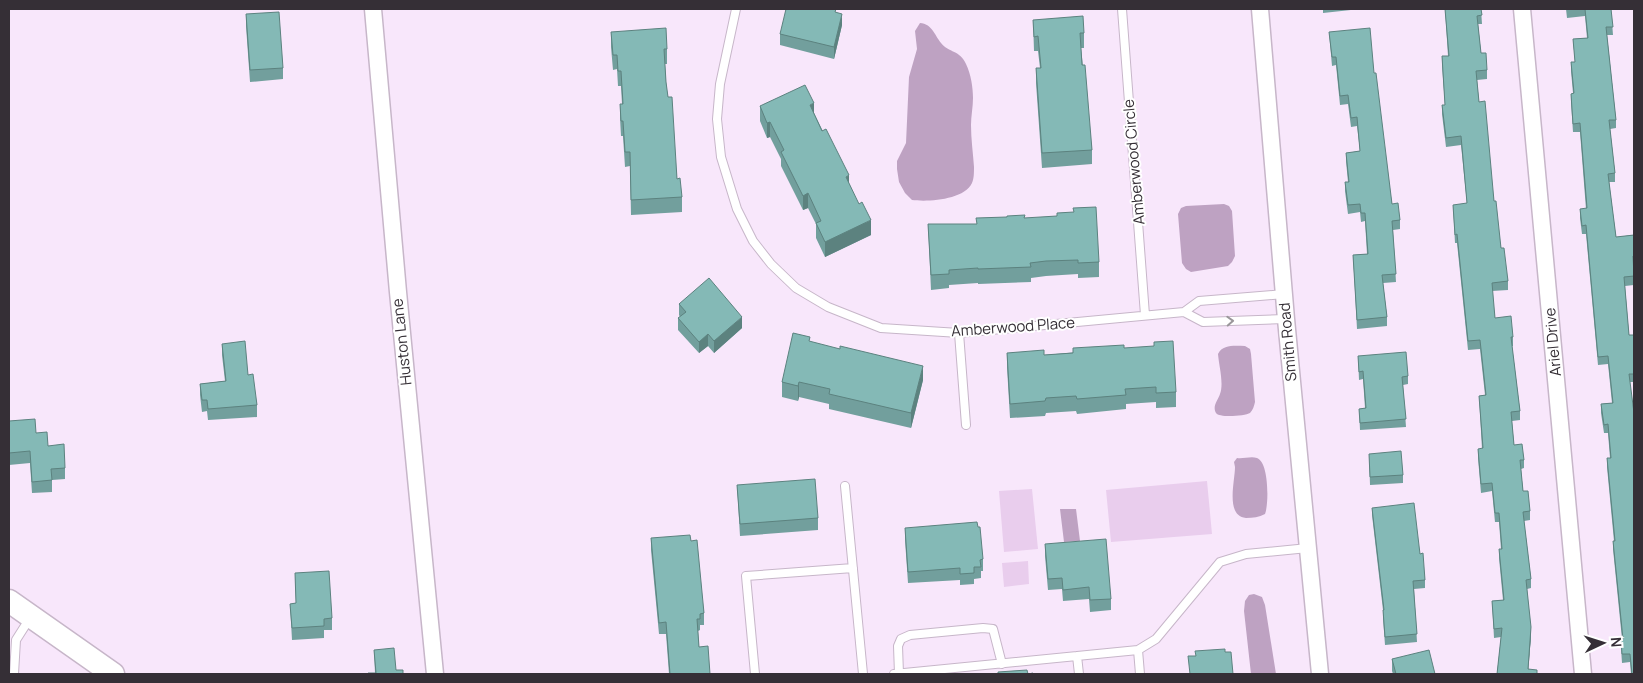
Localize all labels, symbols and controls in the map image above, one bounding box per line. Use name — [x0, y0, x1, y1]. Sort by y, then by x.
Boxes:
street label: Amberwood Circle — [1118, 98, 1149, 226]
street label: Huston Lane — [386, 297, 417, 386]
street label: Smith Road — [1274, 302, 1301, 382]
street label: Ariel Drive — [1539, 307, 1566, 377]
street label: Amberwood Place — [950, 312, 1076, 341]
one-way arrow — [1226, 316, 1234, 326]
north arrow — [1578, 618, 1628, 668]
text: N — [1607, 636, 1626, 648]

